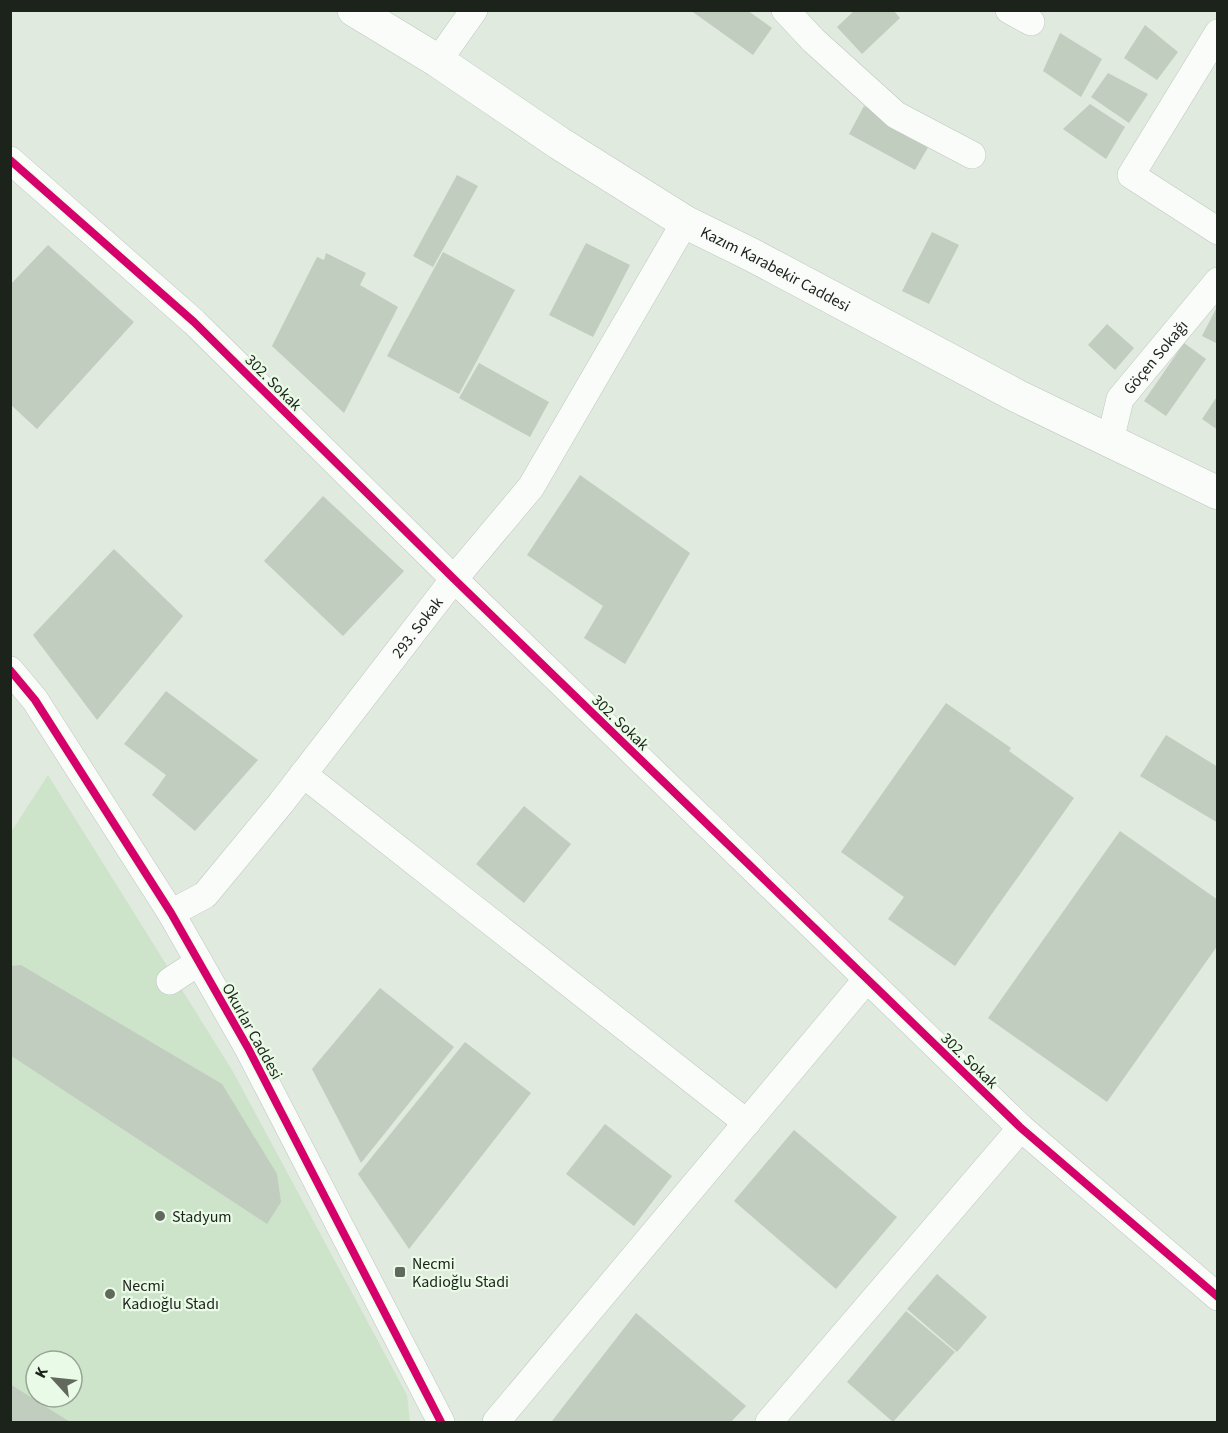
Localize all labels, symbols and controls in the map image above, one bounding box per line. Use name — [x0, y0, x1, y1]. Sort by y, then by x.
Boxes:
street label: Kazım Karabekir Caddesi — [697, 221, 854, 317]
street label: Göçen Sokağı — [1118, 316, 1193, 399]
street label: 302. Sokak — [240, 349, 307, 416]
street label: 293. Sokak — [387, 592, 448, 663]
street label: 302. Sokak — [587, 690, 654, 756]
street label: Okurlar Caddesi — [217, 979, 288, 1084]
street label: 302. Sokak — [936, 1028, 1003, 1094]
place label: Stadyum — [172, 1206, 232, 1228]
marker: Stadyum — [153, 1209, 167, 1223]
place label: Necmi Kadioğlu Stadi — [412, 1253, 509, 1293]
marker: Necmi Kadioğlu Stadi — [393, 1265, 407, 1279]
place label: Necmi Kadıoğlu Stadı — [122, 1275, 219, 1315]
marker: Necmi Kadıoğlu Stadı — [103, 1287, 117, 1301]
north arrow — [24, 1349, 84, 1409]
text: K — [29, 1363, 54, 1382]

